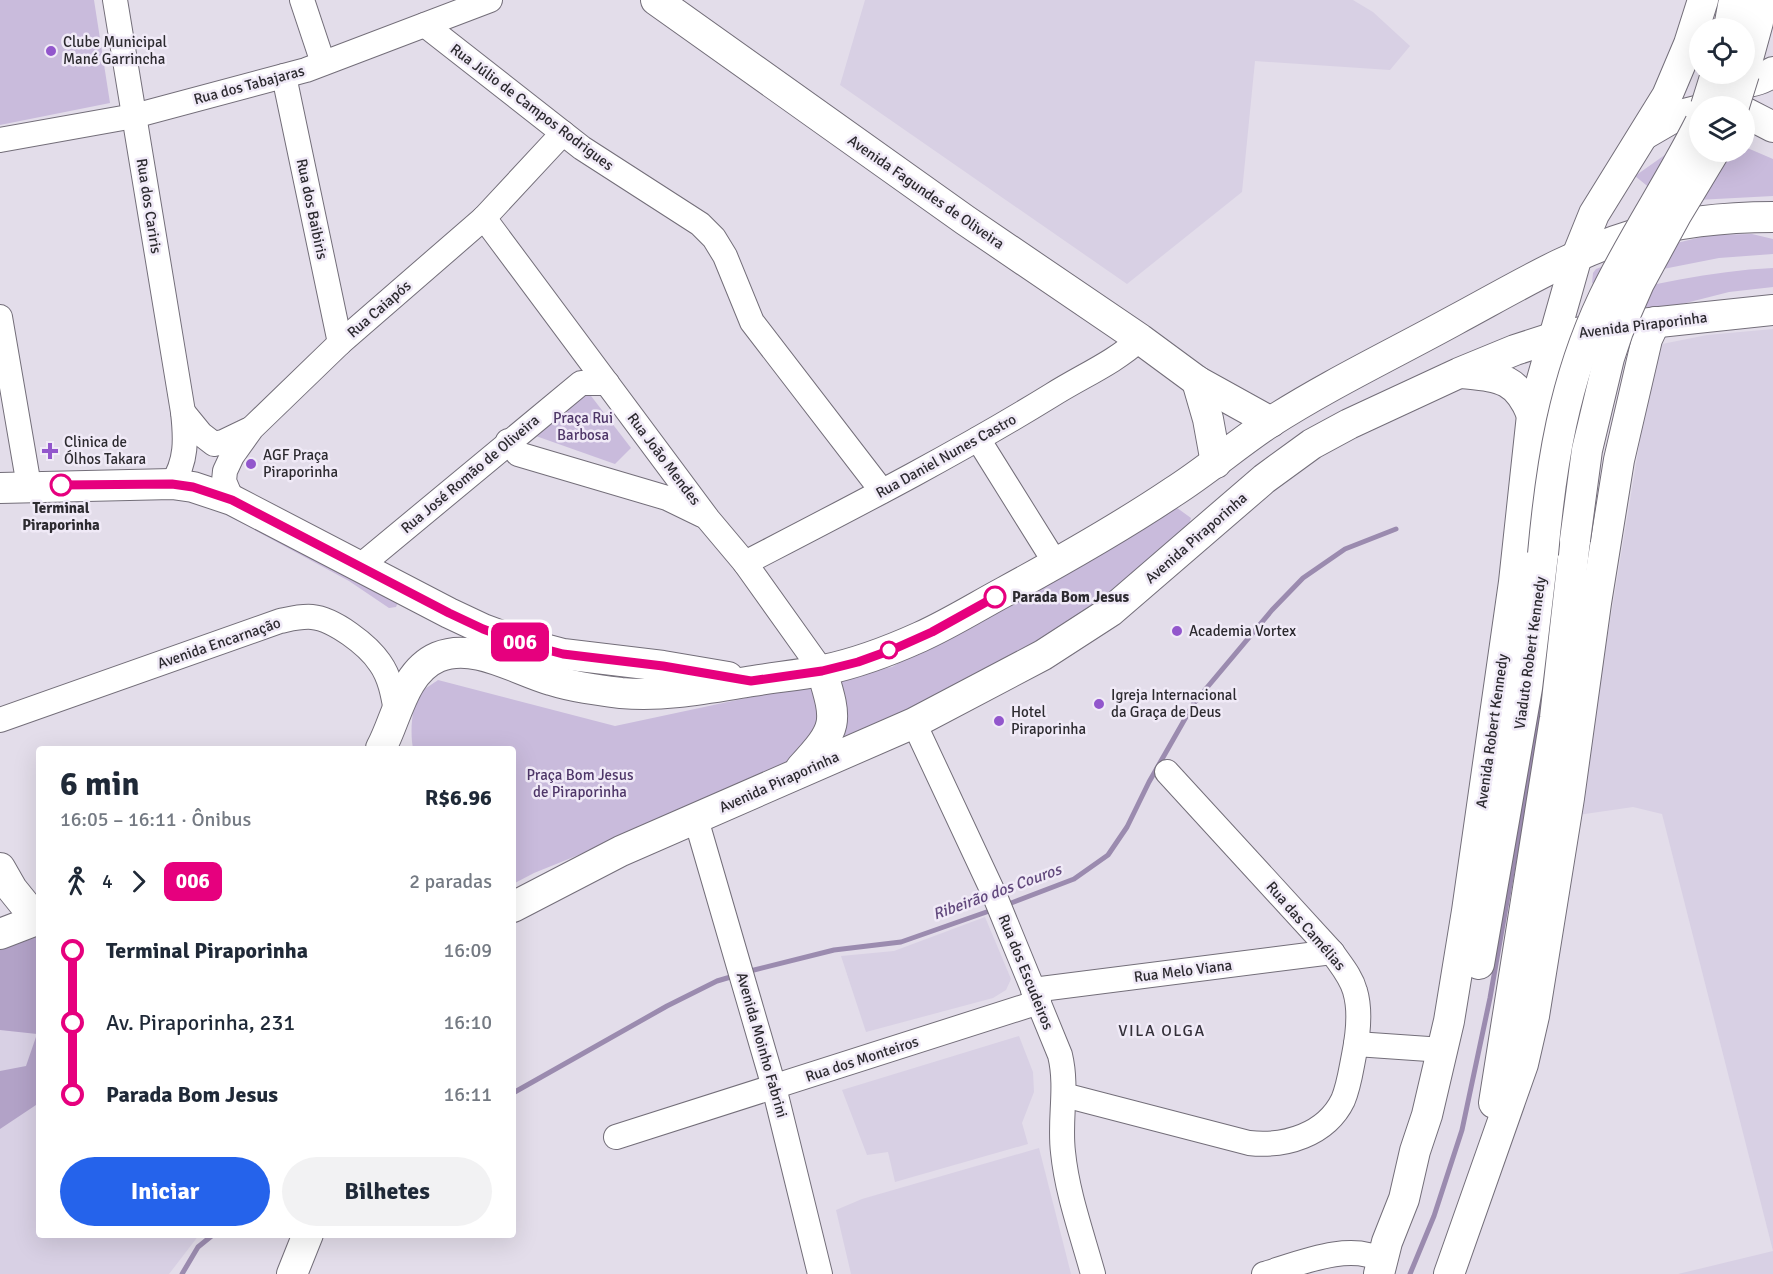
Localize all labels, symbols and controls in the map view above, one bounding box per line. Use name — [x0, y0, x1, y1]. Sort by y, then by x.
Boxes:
map controls — [1689, 18, 1755, 162]
button: locate — [1689, 18, 1755, 84]
place label: Clube Municipal Mané Garrincha — [63, 33, 167, 68]
street label: Rua Júlio de Campos Rodrigues — [447, 40, 617, 175]
marker: Clube Municipal Mané Garrincha — [44, 44, 58, 58]
street label: Rua dos Tabajaras — [192, 61, 307, 108]
button: layers — [1689, 96, 1755, 162]
street label: Avenida Fagundes de Oliveira — [844, 131, 1008, 253]
street label: Rua dos Cariris — [133, 157, 165, 255]
street label: Rua dos Baibiris — [293, 157, 332, 261]
street label: Rua Caiapós — [344, 276, 415, 342]
street label: Avenida Piraporinha — [1578, 308, 1708, 342]
park label: Praça Rui Barbosa — [553, 409, 613, 444]
street label: Rua João Mendes — [623, 409, 705, 509]
street label: Rua Daniel Nunes Castro — [873, 410, 1020, 502]
street label: Rua José Romão de Oliveira — [397, 411, 543, 537]
place label: Clinica de Ólhos Takara — [64, 433, 146, 468]
marker: Clinica de Ólhos Takara — [41, 442, 59, 460]
place label: AGF Praça Piraporinha — [263, 446, 338, 481]
marker: AGF Praça Piraporinha — [244, 457, 258, 471]
marker: Terminal Piraporinha — [50, 474, 72, 496]
street label: Avenida Piraporinha — [1141, 489, 1251, 587]
place label: Terminal Piraporinha — [22, 499, 100, 534]
street label: Viaduto Robert Kennedy — [1510, 575, 1550, 731]
marker: Parada Bom Jesus — [984, 586, 1006, 608]
place label: Parada Bom Jesus — [1012, 588, 1130, 606]
street label: Avenida Encarnação — [155, 613, 283, 673]
line badge: 006 — [486, 622, 554, 662]
place label: Academia Vortex — [1189, 622, 1296, 640]
marker: Academia Vortex — [1170, 624, 1184, 638]
text: 006 — [503, 629, 537, 655]
unlabelled marker — [880, 641, 898, 659]
street label: Avenida Robert Kennedy — [1472, 653, 1512, 809]
place label: Igreja Internacional da Graça de Deus — [1111, 686, 1237, 721]
marker: Igreja Internacional da Graça de Deus — [1092, 697, 1106, 711]
place label: Hotel Piraporinha — [1011, 703, 1086, 738]
marker: Hotel Piraporinha — [992, 714, 1006, 728]
street label: Avenida Piraporinha — [716, 747, 842, 817]
text: 6 min — [60, 764, 140, 805]
park label: Praça Bom Jesus de Piraporinha — [527, 766, 634, 801]
text: R$6.96 — [425, 784, 492, 811]
text: 16:05 – 16:11 · Ônibus — [60, 807, 251, 832]
water label: Ribeirão dos Couros — [930, 859, 1066, 925]
icon: walk — [60, 865, 93, 898]
icon: forward — [122, 865, 155, 898]
text: 006 — [176, 868, 210, 894]
text: 4 — [102, 869, 113, 894]
text: 2 paradas — [409, 869, 492, 894]
street label: Rua das Camélias — [1263, 878, 1350, 974]
street label: Rua dos Escudeiros — [995, 912, 1058, 1033]
text: Terminal Piraporinha — [106, 937, 308, 964]
text: 16:09 — [443, 938, 492, 963]
street label: Rua Melo Viana — [1133, 956, 1233, 986]
street label: Avenida Moinho Fabrini — [733, 970, 791, 1120]
text: Av. Piraporinha, 231 — [106, 1009, 295, 1036]
text: 16:10 — [443, 1010, 492, 1035]
district label: VILA OLGA — [1118, 1021, 1206, 1041]
street label: Rua dos Monteiros — [803, 1032, 921, 1086]
text: Parada Bom Jesus — [106, 1081, 278, 1108]
text: 16:11 — [443, 1082, 492, 1107]
button: Iniciar — [60, 1157, 270, 1226]
button: Bilhetes — [282, 1157, 492, 1226]

